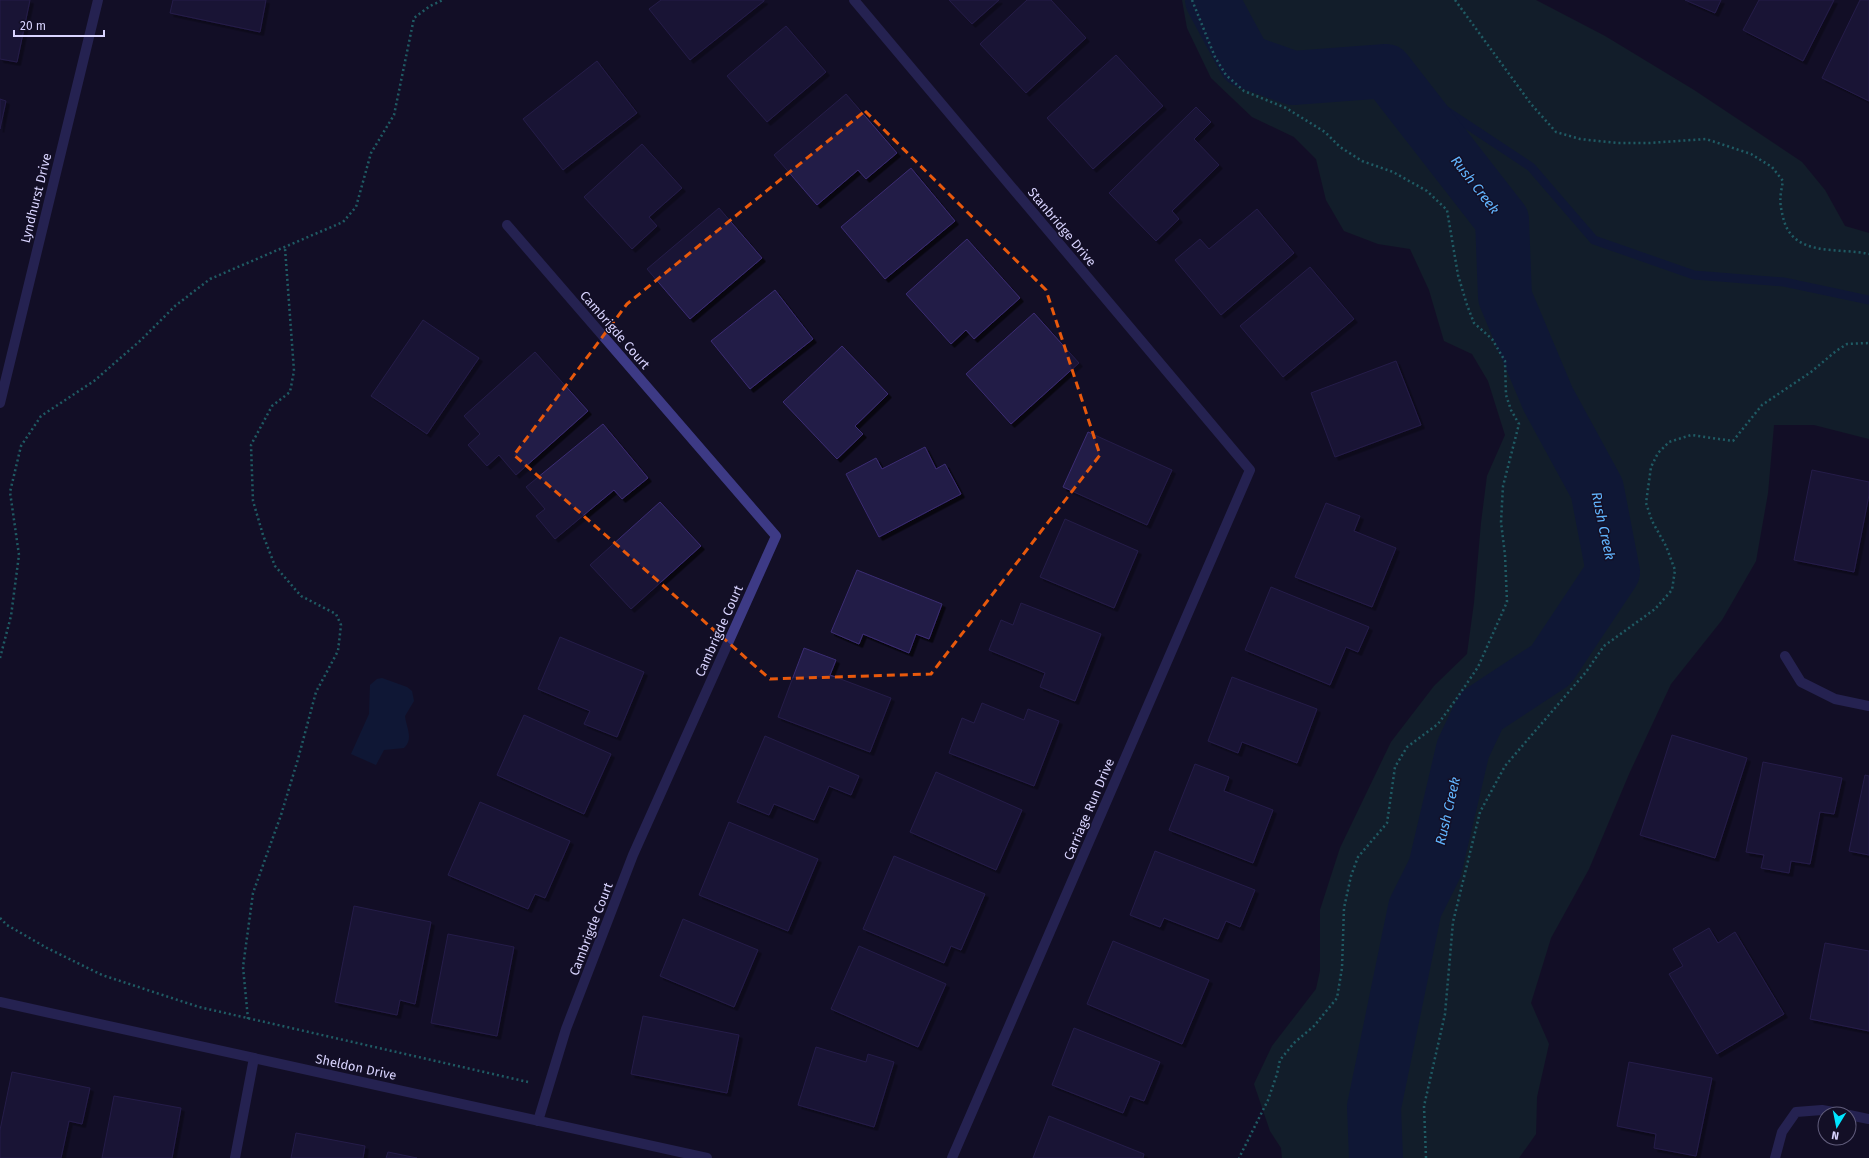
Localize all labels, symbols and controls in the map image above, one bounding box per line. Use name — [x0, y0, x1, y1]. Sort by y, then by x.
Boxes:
scale bar — [14, 12, 104, 38]
text: 20 m — [20, 19, 46, 33]
street label: Lyndhurst Drive — [18, 152, 54, 244]
water label: Rush Creek — [1447, 153, 1503, 218]
street label: Stanbridge Drive — [1025, 185, 1099, 269]
street label: Cambrigde Court — [577, 288, 653, 372]
water label: Rush Creek — [1587, 490, 1619, 562]
street label: Cambrigde Court — [692, 583, 746, 679]
street label: Carriage Run Drive — [1061, 756, 1117, 862]
water label: Rush Creek — [1432, 775, 1464, 847]
street label: Cambrigde Court — [566, 880, 616, 978]
street label: Sheldon Drive — [314, 1051, 398, 1083]
north arrow — [1817, 1106, 1857, 1146]
text: N — [1831, 1128, 1840, 1142]

